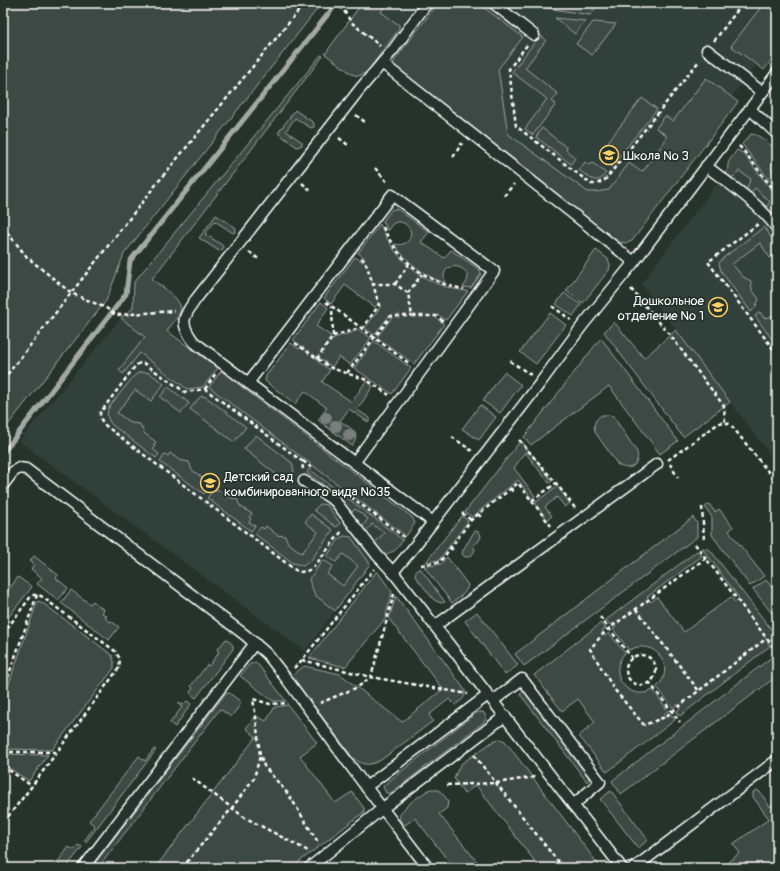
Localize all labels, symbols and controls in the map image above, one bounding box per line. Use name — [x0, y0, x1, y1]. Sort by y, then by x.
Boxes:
school or university icon: Школа № 3 — [598, 144, 620, 166]
place label: Школа № 3 — [623, 148, 689, 164]
place label: Дошкольное отделение № 1 — [618, 293, 705, 324]
school or university icon: Дошкольное отделение № 1 — [707, 296, 729, 318]
place label: Детский сад комбинированного вида №35 — [223, 469, 390, 500]
school or university icon: Детский сад комбинированного вида №35 — [199, 472, 221, 494]

